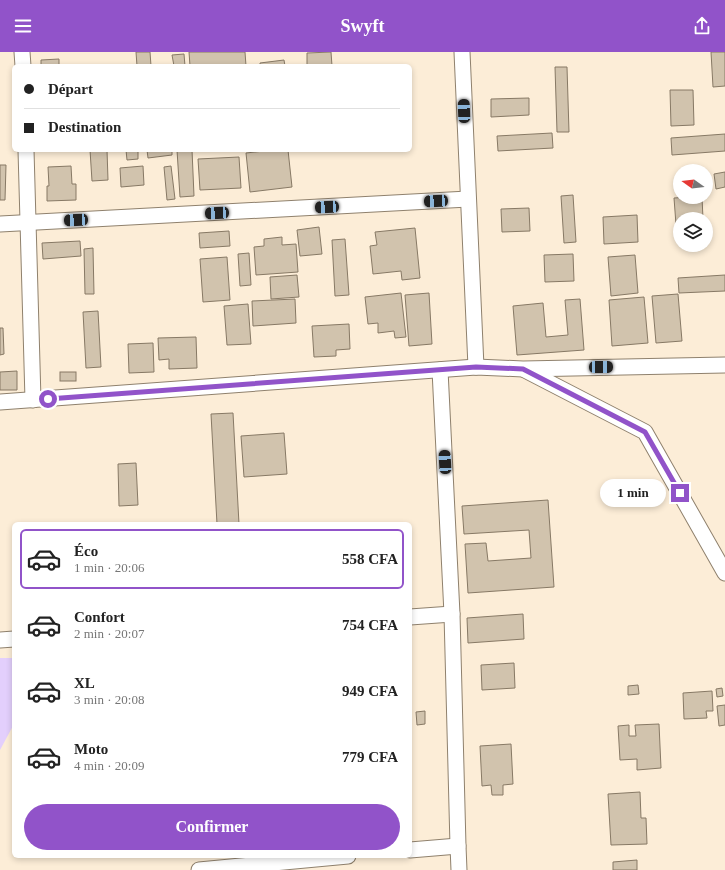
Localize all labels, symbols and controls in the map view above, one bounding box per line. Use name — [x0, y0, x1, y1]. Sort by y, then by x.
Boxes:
icon: menu — [12, 15, 34, 37]
icon: share — [691, 15, 713, 37]
text: Swyft — [341, 16, 385, 36]
text: Départ — [48, 81, 93, 97]
car — [458, 99, 470, 123]
text: Destination — [48, 119, 121, 135]
north arrow — [673, 164, 713, 204]
map controls — [673, 164, 713, 252]
car — [424, 194, 448, 208]
car — [315, 200, 339, 214]
car — [205, 206, 229, 220]
button: layers — [673, 212, 713, 252]
car — [64, 213, 88, 227]
car — [589, 361, 613, 373]
route start — [39, 390, 57, 408]
car — [438, 450, 452, 474]
callout: 1 min — [600, 479, 666, 507]
route end — [671, 484, 689, 502]
text: 1 min — [617, 485, 649, 500]
icon: car — [26, 541, 62, 577]
text: Éco — [74, 543, 98, 559]
text: 558 CFA — [342, 551, 398, 567]
text: 1 min · 20:06 — [74, 560, 144, 575]
icon: car — [26, 607, 62, 643]
text: Confort — [74, 609, 125, 625]
text: 754 CFA — [342, 617, 398, 633]
text: 2 min · 20:07 — [74, 626, 144, 641]
icon: car — [26, 673, 62, 709]
text: XL — [74, 675, 95, 691]
text: 949 CFA — [342, 683, 398, 699]
text: 3 min · 20:08 — [74, 692, 144, 707]
icon: car — [26, 739, 62, 775]
text: Moto — [74, 741, 108, 757]
text: 779 CFA — [342, 749, 398, 765]
text: 4 min · 20:09 — [74, 758, 144, 773]
button: Confirmer — [24, 804, 400, 850]

